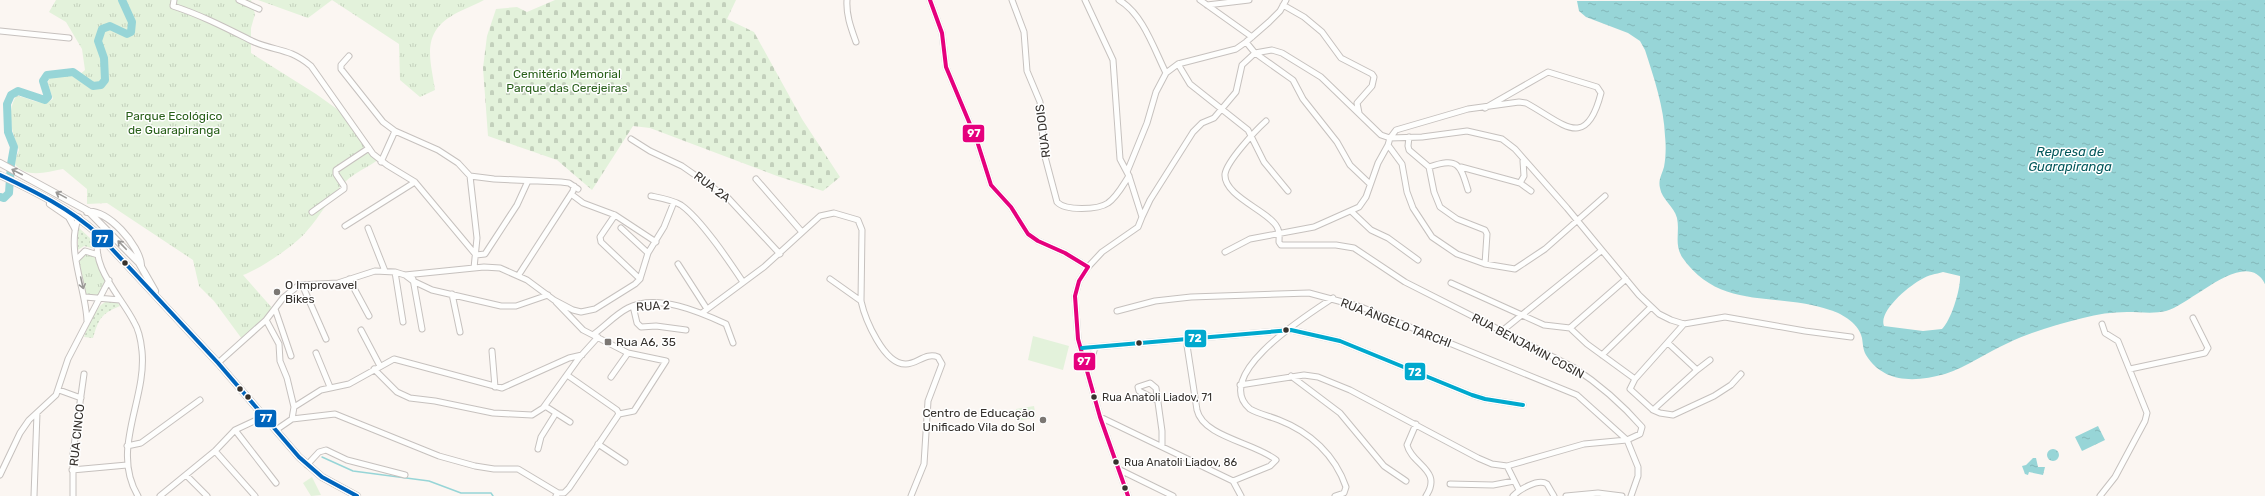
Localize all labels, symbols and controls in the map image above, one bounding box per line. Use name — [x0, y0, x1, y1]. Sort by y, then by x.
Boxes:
park label: Cemitério Memorial Parque das Cerejeiras — [506, 67, 628, 95]
street label: RUA DOIS — [1033, 103, 1053, 159]
park label: Parque Ecológico de Guarapiranga — [126, 109, 223, 137]
line badge: 97 — [962, 124, 985, 143]
text: 97 — [967, 127, 981, 140]
water label: Represa de Guarapiranga — [2028, 144, 2112, 175]
one-way arrow — [11, 168, 23, 175]
street label: RUA 2A — [691, 169, 733, 205]
one-way arrow — [55, 191, 67, 199]
line badge: 77 — [91, 229, 114, 248]
text: 77 — [96, 233, 109, 246]
one-way arrow — [117, 240, 127, 250]
unlabelled marker — [120, 258, 130, 268]
one-way arrow — [78, 276, 86, 289]
place label: O Improvavel Bikes — [285, 278, 357, 306]
marker: O Improvavel Bikes — [272, 287, 282, 297]
street label: RUA ÂNGELO TARCHI — [1339, 295, 1453, 351]
street label: RUA 2 — [636, 298, 670, 314]
street label: RUA BENJAMIN COSIN — [1469, 310, 1587, 382]
unlabelled marker — [1281, 325, 1291, 335]
line badge: 72 — [1184, 329, 1207, 348]
text: 72 — [1188, 332, 1202, 345]
place label: Rua A6, 35 — [616, 335, 676, 349]
marker: Rua A6, 35 — [603, 337, 613, 347]
unlabelled marker — [1134, 338, 1144, 348]
line badge: 97 — [1073, 352, 1096, 371]
text: 97 — [1077, 355, 1091, 368]
line badge: 72 — [1404, 362, 1426, 381]
text: 72 — [1408, 366, 1422, 379]
unlabelled marker — [235, 384, 245, 394]
place label: Rua Anatoli Liadov, 71 — [1102, 391, 1212, 404]
unlabelled marker — [243, 392, 253, 402]
marker: Rua Anatoli Liadov, 71 — [1089, 392, 1099, 402]
street label: RUA CINCO — [67, 403, 87, 467]
place label: Centro de Educação Unificado Vila do Sol — [922, 406, 1035, 434]
line badge: 77 — [254, 409, 277, 428]
text: 77 — [260, 412, 273, 425]
marker: Centro de Educação Unificado Vila do Sol — [1038, 415, 1048, 425]
place label: Rua Anatoli Liadov, 86 — [1124, 456, 1238, 469]
marker: Rua Anatoli Liadov, 86 — [1111, 457, 1121, 467]
unlabelled marker — [1120, 483, 1130, 493]

